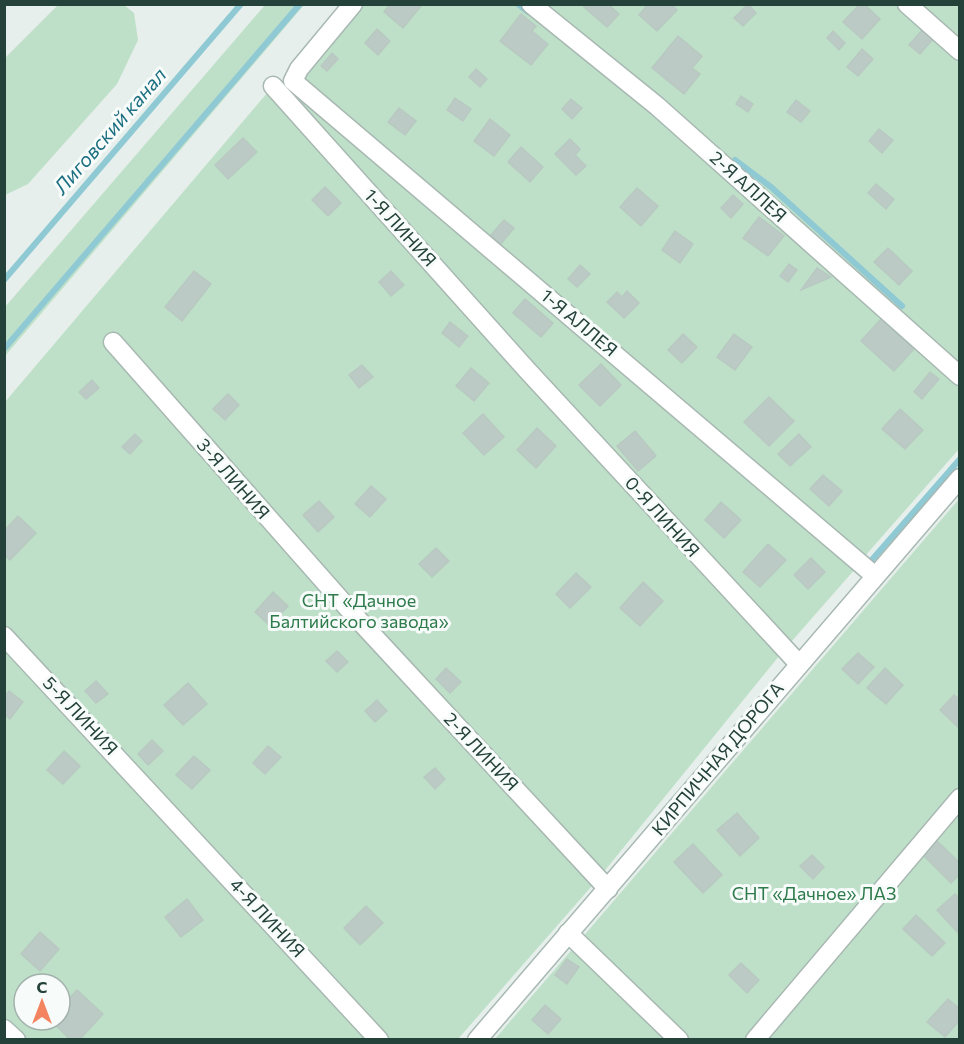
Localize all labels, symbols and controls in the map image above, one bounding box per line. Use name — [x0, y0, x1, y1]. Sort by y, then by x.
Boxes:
water label: Лиговский канал — [47, 62, 171, 199]
street label: 2-Я АЛЛЕЯ — [706, 146, 791, 226]
street label: 1-Я ЛИНИЯ — [360, 184, 441, 271]
street label: 1-Я АЛЛЕЯ — [537, 284, 622, 361]
street label: 3-Я ЛИНИЯ — [193, 434, 275, 523]
street label: 0-Я ЛИНИЯ — [621, 471, 705, 561]
park label: СНТ «Дачное Балтийского завода» — [269, 589, 449, 632]
street label: 5-Я ЛИНИЯ — [39, 671, 123, 759]
street label: КИРПИЧНАЯ ДОРОГА — [647, 677, 788, 839]
street label: 2-Я ЛИНИЯ — [440, 708, 524, 795]
street label: 4-Я ЛИНИЯ — [226, 873, 310, 961]
park label: СНТ «Дачное» ЛАЗ — [732, 882, 896, 904]
north arrow — [12, 972, 72, 1032]
text: С — [37, 977, 48, 996]

